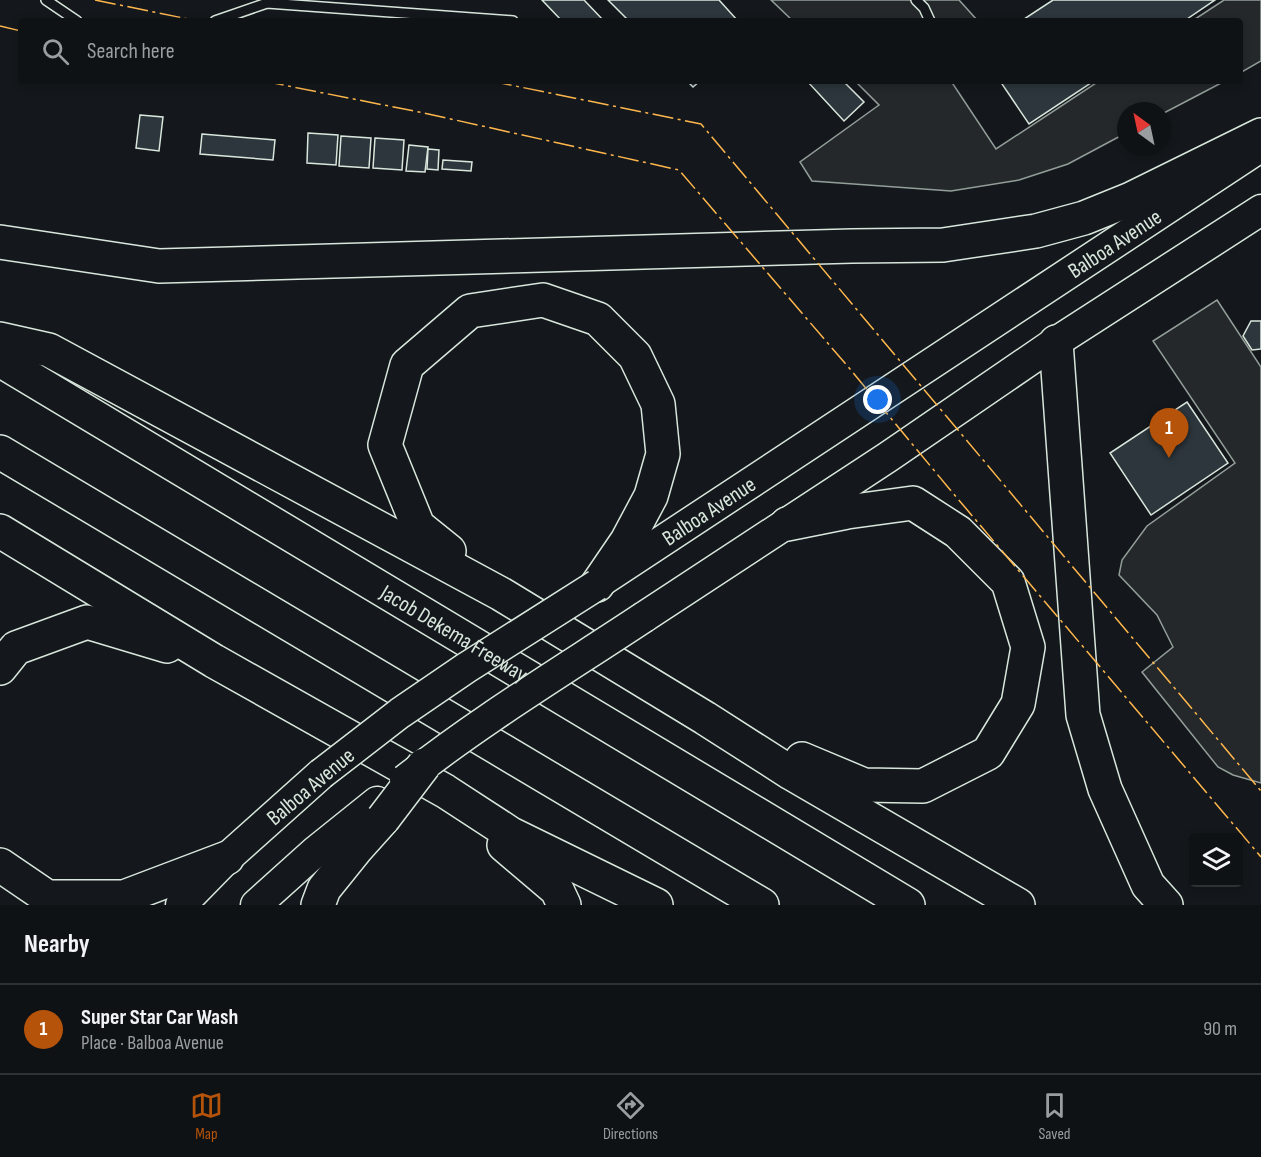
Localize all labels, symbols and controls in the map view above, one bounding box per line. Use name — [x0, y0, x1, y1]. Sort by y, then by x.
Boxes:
search box — [18, 18, 1243, 84]
icon: search — [39, 35, 72, 68]
text: Search here — [87, 38, 174, 65]
north arrow — [1117, 102, 1171, 156]
street label: Balboa Avenue — [1063, 204, 1167, 285]
your location — [863, 385, 892, 414]
pin: 1 — [1150, 408, 1188, 458]
street label: Balboa Avenue — [657, 471, 761, 552]
street label: Jacob Dekema Freeway — [374, 579, 533, 689]
street label: Balboa Avenue — [262, 743, 360, 832]
map controls — [1189, 833, 1243, 887]
button: layers — [1189, 833, 1243, 887]
text: Nearby — [24, 929, 90, 960]
text: Super Star Car Wash — [81, 1004, 238, 1031]
text: 1 — [40, 1017, 47, 1041]
text: 90 m — [1203, 1017, 1237, 1041]
text: Place · Balboa Avenue — [81, 1031, 224, 1055]
tab: Map — [190, 1089, 223, 1144]
tab: Directions — [603, 1089, 658, 1144]
tab: Saved — [1038, 1089, 1071, 1144]

